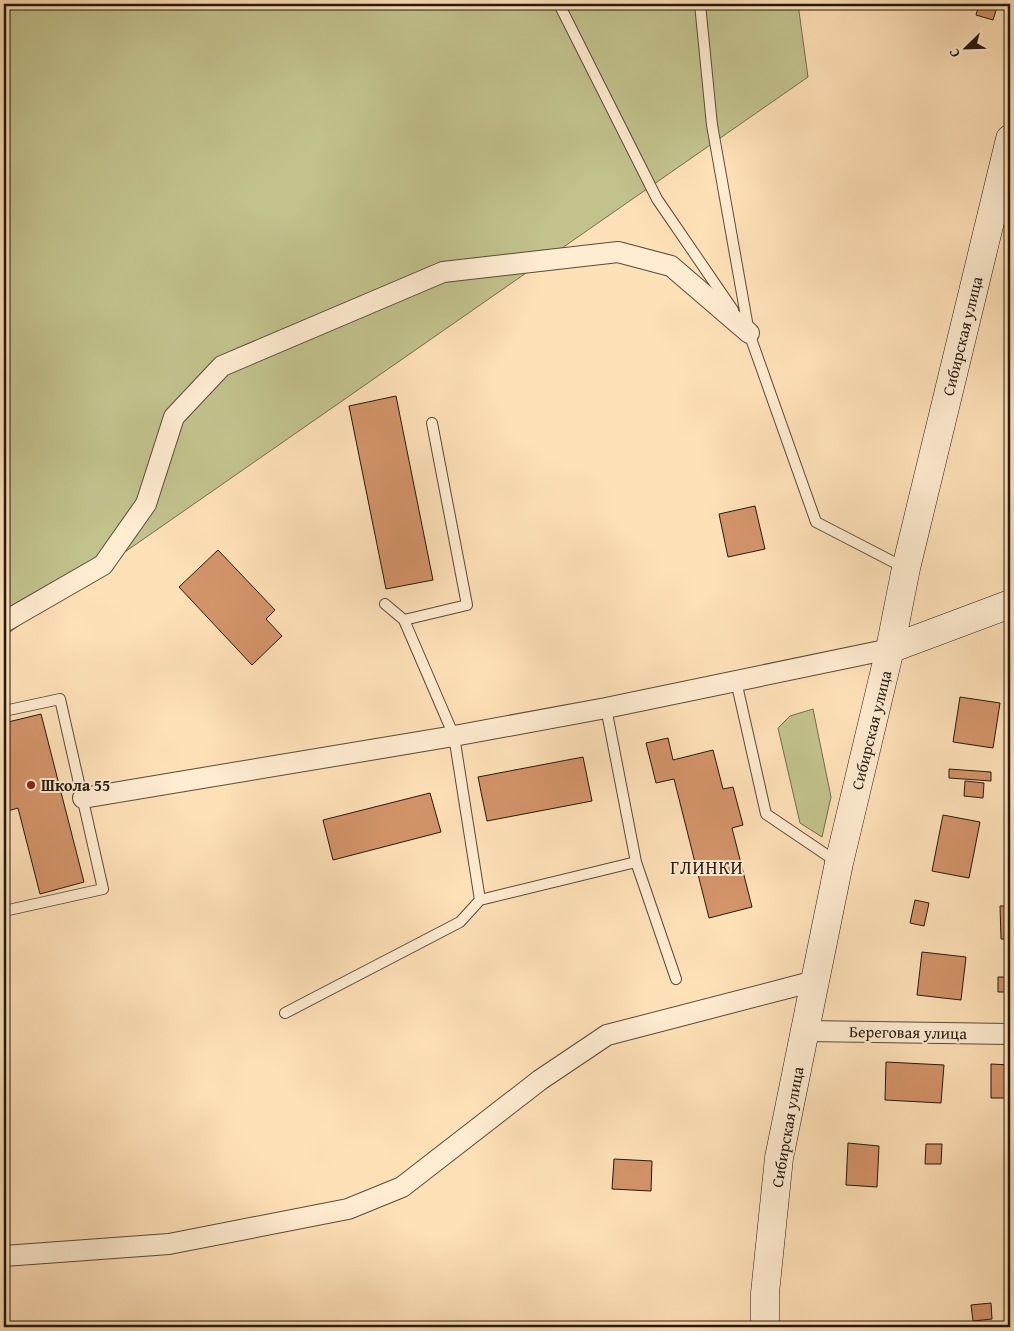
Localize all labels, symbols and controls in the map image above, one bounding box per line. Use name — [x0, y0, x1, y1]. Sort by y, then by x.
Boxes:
north arrow — [942, 22, 992, 72]
text: С — [943, 45, 965, 61]
street label: Сибирская улица — [936, 273, 989, 398]
street label: Сибирская улица — [845, 667, 898, 792]
place label: Школа 55 — [41, 773, 110, 797]
marker: Школа 55 — [25, 779, 37, 791]
district label: ГЛИНКИ — [670, 854, 744, 881]
street label: Береговая улица — [849, 1019, 968, 1045]
street label: Сибирская улица — [765, 1064, 810, 1189]

